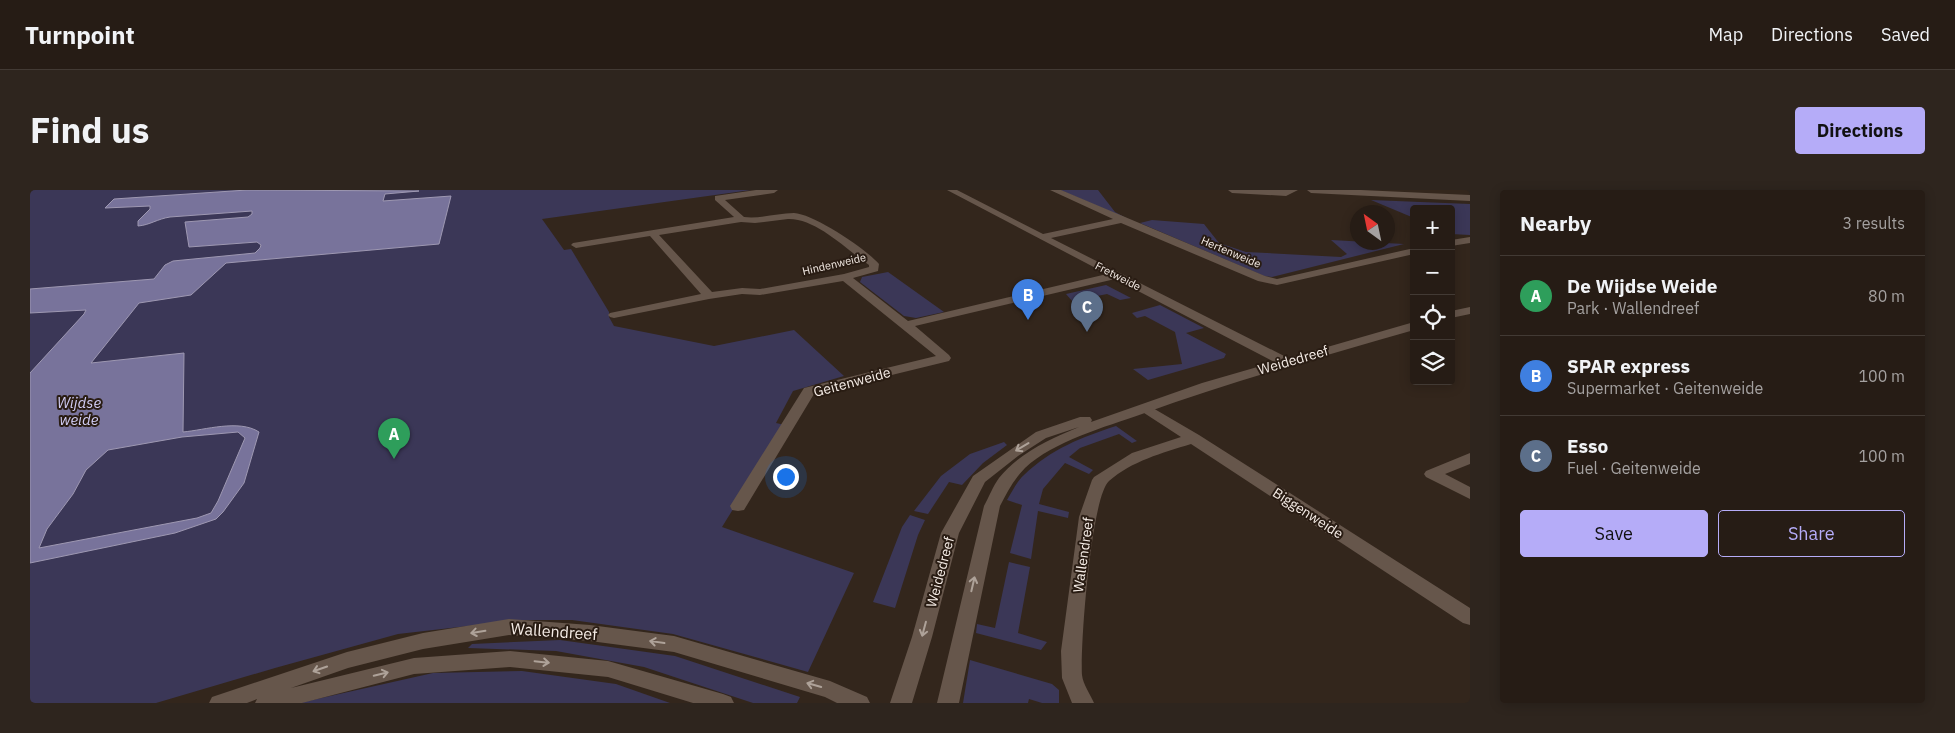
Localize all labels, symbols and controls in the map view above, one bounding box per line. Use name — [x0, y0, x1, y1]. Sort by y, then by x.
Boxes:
text: Turnpoint — [25, 19, 135, 51]
text: Map — [1708, 23, 1743, 46]
text: Directions — [1771, 23, 1853, 46]
text: Saved — [1881, 23, 1930, 46]
text: Find us — [30, 107, 149, 153]
button: Directions — [1795, 107, 1925, 154]
north arrow — [1350, 205, 1395, 250]
map controls — [1410, 205, 1455, 385]
button: + — [1410, 205, 1455, 250]
text: Nearby — [1520, 209, 1591, 237]
text: 3 results — [1842, 213, 1905, 233]
street label: Hertenweide — [1199, 233, 1263, 271]
street label: Hindenweide — [801, 250, 867, 278]
button: − — [1410, 250, 1455, 295]
street label: Fretweide — [1093, 259, 1143, 293]
text: De Wijdse Weide — [1567, 274, 1717, 298]
pin: B — [1012, 279, 1044, 320]
text: A — [1531, 286, 1541, 306]
text: 80 m — [1868, 286, 1905, 306]
pin: C — [1071, 291, 1103, 332]
button: locate — [1410, 295, 1455, 340]
text: Park · Wallendreef — [1567, 298, 1699, 318]
button: layers — [1410, 340, 1455, 385]
street label: Weidedreef — [1256, 341, 1331, 379]
text: SPAR express — [1567, 354, 1690, 378]
street label: Geitenweide — [812, 363, 893, 401]
text: B — [1531, 366, 1541, 386]
text: 100 m — [1858, 366, 1905, 386]
text: Supermarket · Geitenweide — [1567, 378, 1763, 398]
water label: Wijdse weide — [57, 393, 101, 429]
pin: A — [378, 418, 410, 459]
text: Esso — [1567, 434, 1608, 458]
one-way arrow — [1016, 442, 1030, 452]
text: C — [1531, 446, 1541, 466]
text: 100 m — [1858, 446, 1905, 466]
text: Fuel · Geitenweide — [1567, 458, 1701, 478]
your location — [773, 464, 799, 490]
street label: Biggenweide — [1269, 483, 1347, 543]
button: Save — [1520, 510, 1708, 557]
button: Share — [1718, 510, 1905, 557]
street label: Wallendreef — [1069, 516, 1097, 594]
street label: Weidedreef — [922, 534, 958, 609]
one-way arrow — [969, 576, 979, 592]
street label: Wallendreef — [510, 618, 598, 644]
one-way arrow — [919, 621, 929, 637]
one-way arrow — [471, 627, 487, 637]
one-way arrow — [649, 637, 665, 647]
one-way arrow — [534, 657, 550, 667]
one-way arrow — [313, 664, 329, 674]
one-way arrow — [373, 669, 389, 678]
one-way arrow — [806, 680, 822, 690]

